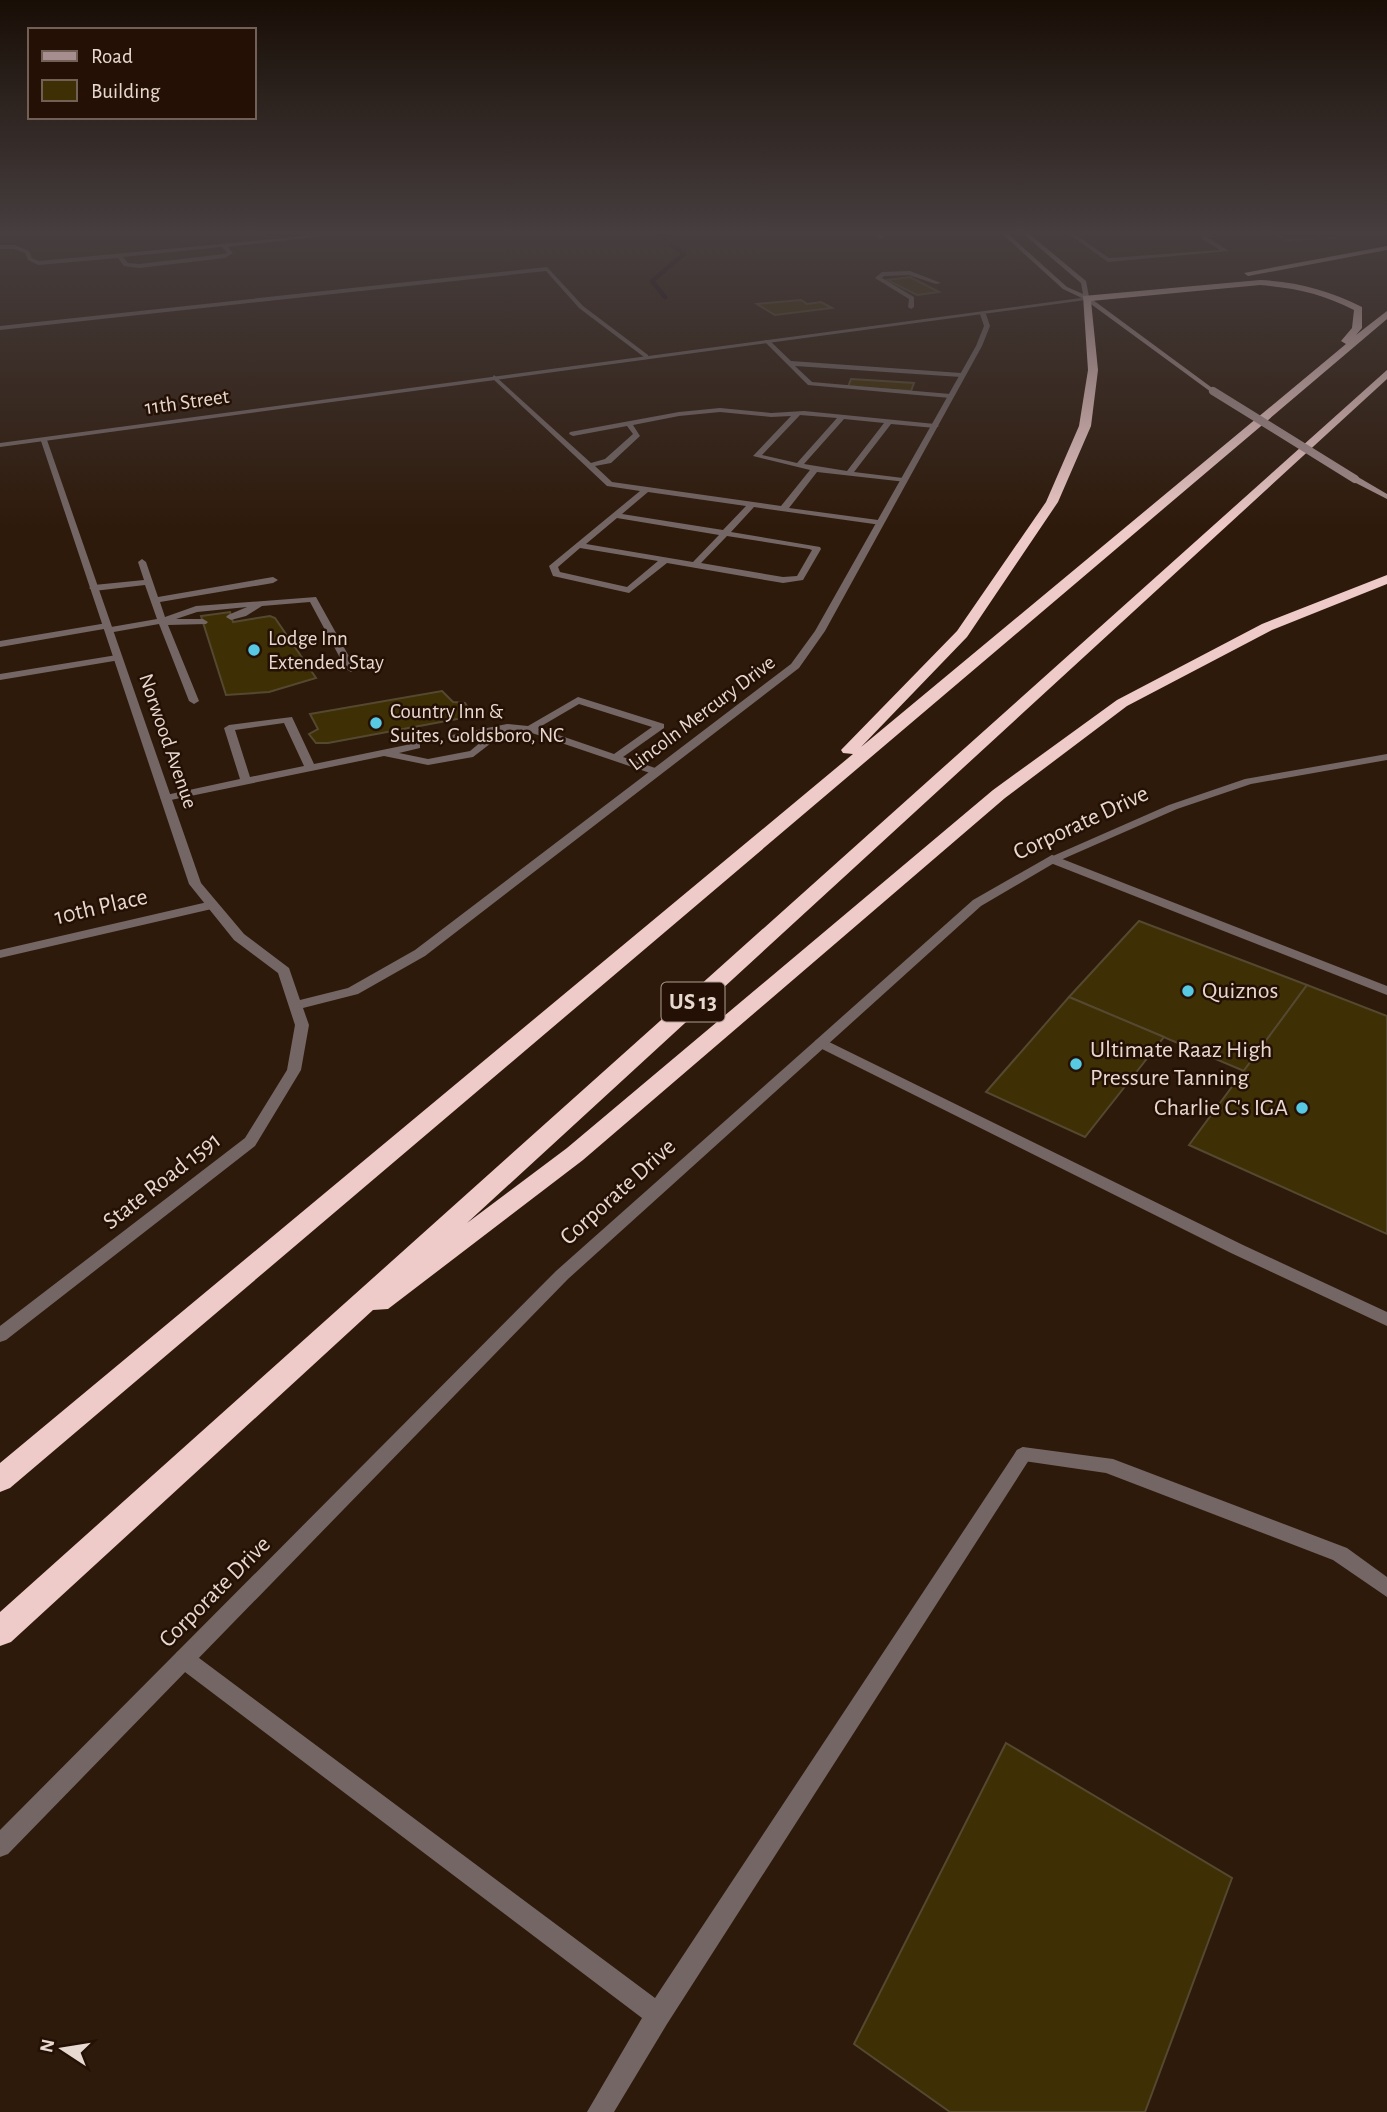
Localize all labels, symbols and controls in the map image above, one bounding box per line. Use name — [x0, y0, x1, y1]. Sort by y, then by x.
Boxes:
legend — [28, 28, 256, 119]
text: Road — [91, 46, 133, 67]
text: Building — [91, 81, 161, 102]
street label: 11th Street — [143, 386, 231, 418]
place label: Lodge Inn Extended Stay — [268, 628, 384, 673]
marker: Lodge Inn Extended Stay — [246, 642, 262, 658]
street label: Lincoln Mercury Drive — [625, 651, 779, 775]
street label: Norwood Avenue — [135, 671, 201, 811]
place label: Country Inn & Suites, Goldsboro, NC — [390, 701, 564, 746]
marker: Country Inn & Suites, Goldsboro, NC — [368, 715, 384, 731]
street label: Corporate Drive — [1010, 781, 1152, 865]
street label: 10th Place — [52, 885, 150, 929]
place label: Quiznos — [1202, 979, 1278, 1003]
road number: US 13 — [662, 982, 724, 1021]
marker: Quiznos — [1180, 983, 1196, 999]
place label: Ultimate Raaz High Pressure Tanning — [1090, 1038, 1272, 1090]
marker: Ultimate Raaz High Pressure Tanning — [1068, 1056, 1084, 1072]
place label: Charlie C's IGA — [1154, 1096, 1288, 1120]
marker: Charlie C's IGA — [1294, 1100, 1310, 1116]
street label: State Road 1591 — [99, 1128, 225, 1234]
street label: Corporate Drive — [556, 1134, 680, 1250]
street label: Corporate Drive — [155, 1532, 275, 1652]
north arrow — [28, 2014, 98, 2084]
text: N — [37, 2037, 59, 2054]

